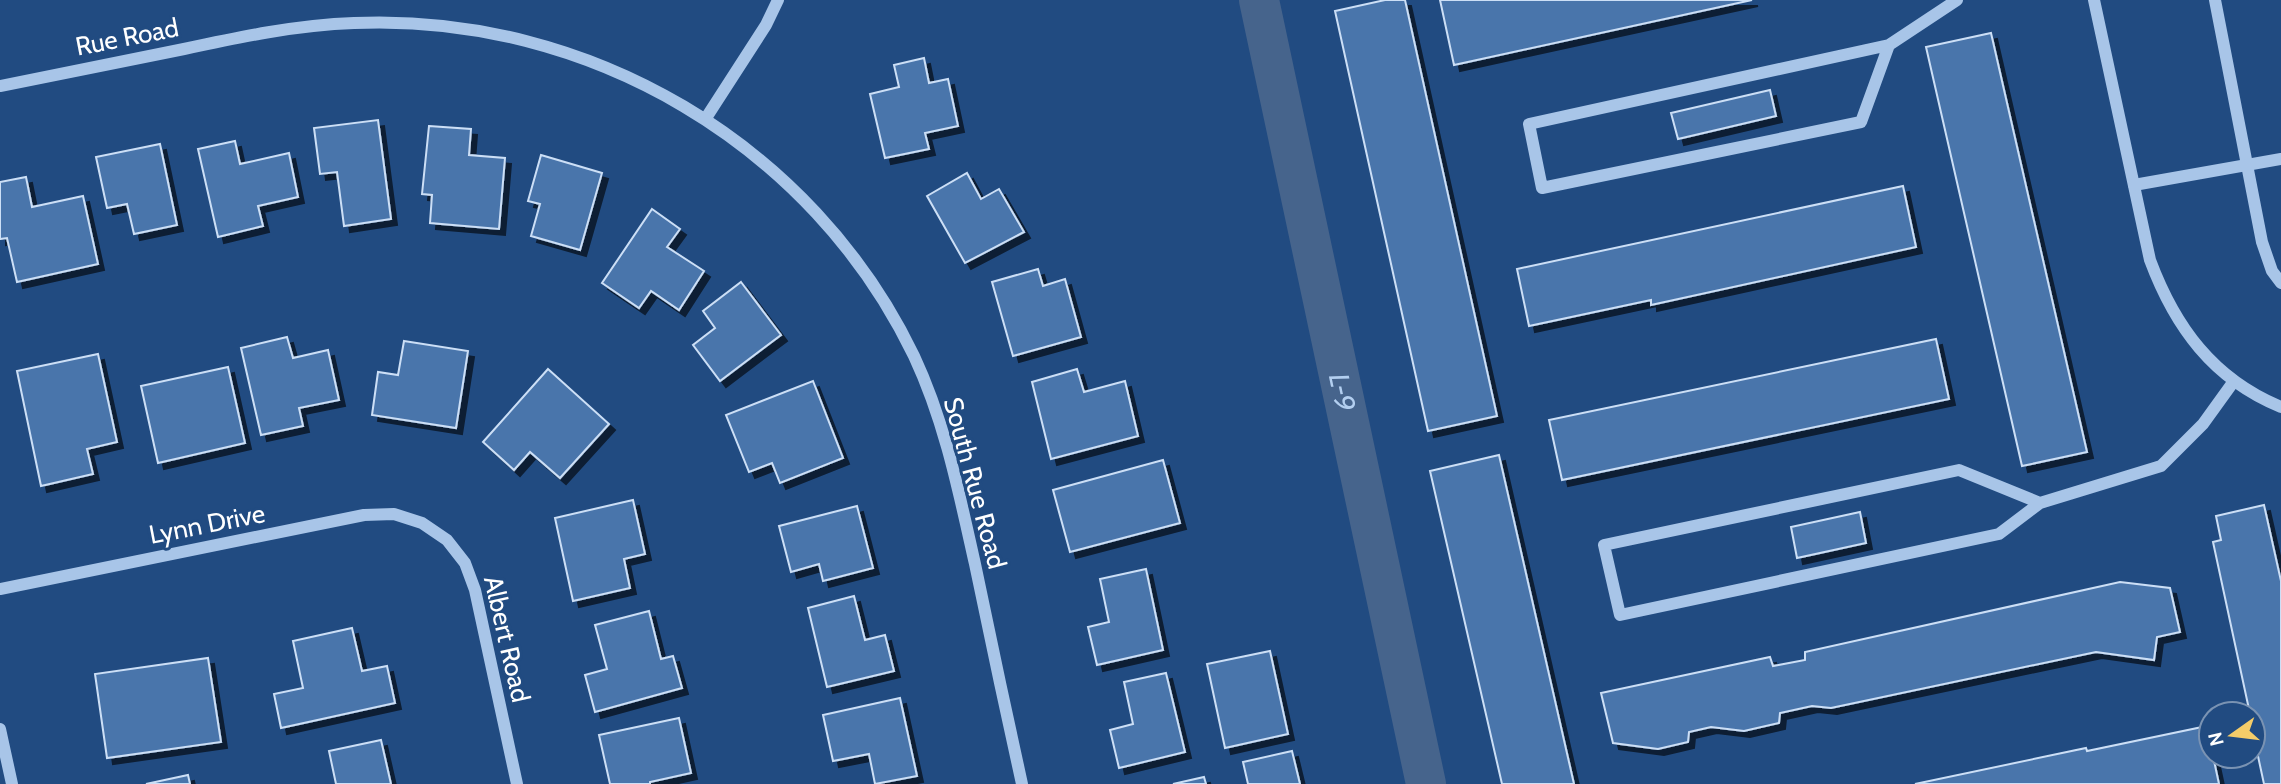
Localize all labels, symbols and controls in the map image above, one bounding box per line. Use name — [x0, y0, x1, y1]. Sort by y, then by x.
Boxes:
street label: Rue Road — [73, 11, 181, 63]
water label: L-9 — [1322, 370, 1363, 414]
street label: South Rue Road — [937, 394, 1013, 572]
street label: Lynn Drive — [146, 497, 268, 551]
street label: Albert Road — [477, 573, 537, 705]
north arrow — [2197, 700, 2267, 770]
text: N — [2203, 730, 2229, 748]

